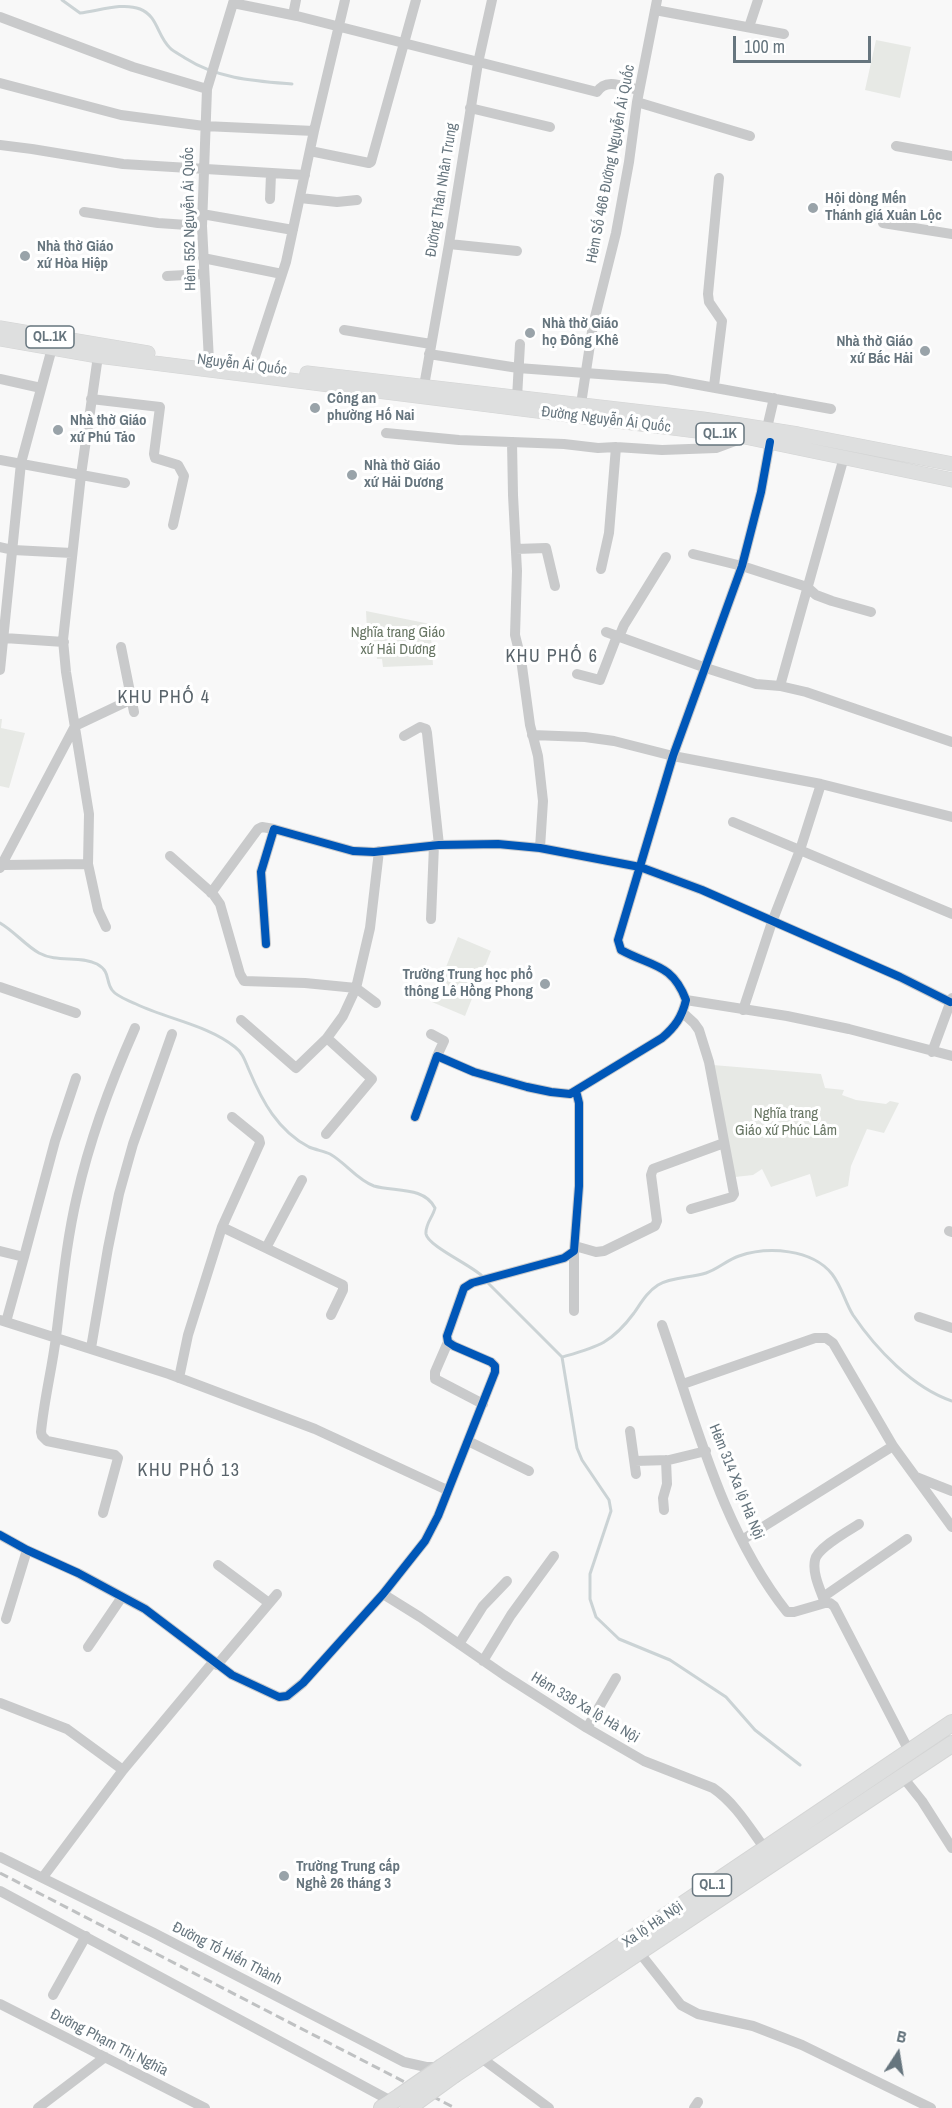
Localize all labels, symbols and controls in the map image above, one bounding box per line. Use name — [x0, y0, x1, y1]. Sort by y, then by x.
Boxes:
scale bar — [736, 24, 874, 62]
text: 100 m — [744, 34, 785, 59]
street label: Hẻm Số 466 Đường Nguyễn Ái Quốc — [583, 63, 639, 265]
street label: Đường Thân Nhân Trung — [423, 122, 461, 258]
street label: Hẻm 552 Nguyễn Ái Quốc — [180, 147, 200, 291]
place label: Hội dòng Mến Thánh giá Xuân Lộc — [825, 190, 942, 225]
marker: Hội dòng Mến Thánh giá Xuân Lộc — [806, 201, 820, 215]
place label: Nhà thờ Giáo xứ Hòa Hiệp — [37, 238, 114, 273]
marker: Nhà thờ Giáo xứ Hòa Hiệp — [18, 249, 32, 263]
place label: Nhà thờ Giáo họ Đông Khê — [542, 315, 619, 350]
road number: QL.1K — [26, 326, 74, 348]
marker: Nhà thờ Giáo họ Đông Khê — [523, 326, 537, 340]
place label: Nhà thờ Giáo xứ Bắc Hải — [836, 333, 913, 368]
marker: Nhà thờ Giáo xứ Bắc Hải — [918, 344, 932, 358]
street label: Nguyễn Ái Quốc — [196, 351, 288, 379]
place label: Công an phường Hố Nai — [327, 390, 414, 425]
marker: Công an phường Hố Nai — [308, 401, 322, 415]
street label: Đường Nguyễn Ái Quốc — [540, 403, 672, 437]
place label: Nhà thờ Giáo xứ Phú Tảo — [70, 412, 147, 447]
marker: Nhà thờ Giáo xứ Phú Tảo — [51, 423, 65, 437]
road number: QL.1K — [696, 423, 744, 445]
place label: Nhà thờ Giáo xứ Hải Dương — [364, 457, 443, 492]
marker: Nhà thờ Giáo xứ Hải Dương — [345, 468, 359, 482]
park label: Nghĩa trang Giáo xứ Hải Dương — [351, 624, 445, 659]
district label: KHU PHỐ 6 — [505, 646, 599, 668]
district label: KHU PHỐ 4 — [117, 687, 211, 709]
place label: Trường Trung học phổ thông Lê Hồng Phong — [402, 966, 533, 1001]
marker: Trường Trung học phổ thông Lê Hồng Phong — [538, 977, 552, 991]
park label: Nghĩa trang Giáo xứ Phúc Lâm — [735, 1105, 837, 1140]
street label: Hẻm 314 Xa lộ Hà Nội — [705, 1422, 767, 1542]
district label: KHU PHỐ 13 — [138, 1460, 240, 1482]
street label: Hẻm 338 Xa lộ Hà Nội — [528, 1669, 642, 1747]
place label: Trường Trung cấp Nghề 26 tháng 3 — [296, 1858, 400, 1893]
marker: Trường Trung cấp Nghề 26 tháng 3 — [277, 1869, 291, 1883]
road number: QL.1 — [692, 1874, 732, 1896]
street label: Xa lộ Hà Nội — [619, 1898, 687, 1952]
street label: Đường Tố Hiến Thành — [169, 1919, 285, 1989]
street label: Đường Phạm Thị Nghĩa — [47, 2006, 171, 2080]
north arrow — [868, 2024, 928, 2084]
text: B — [895, 2025, 909, 2048]

